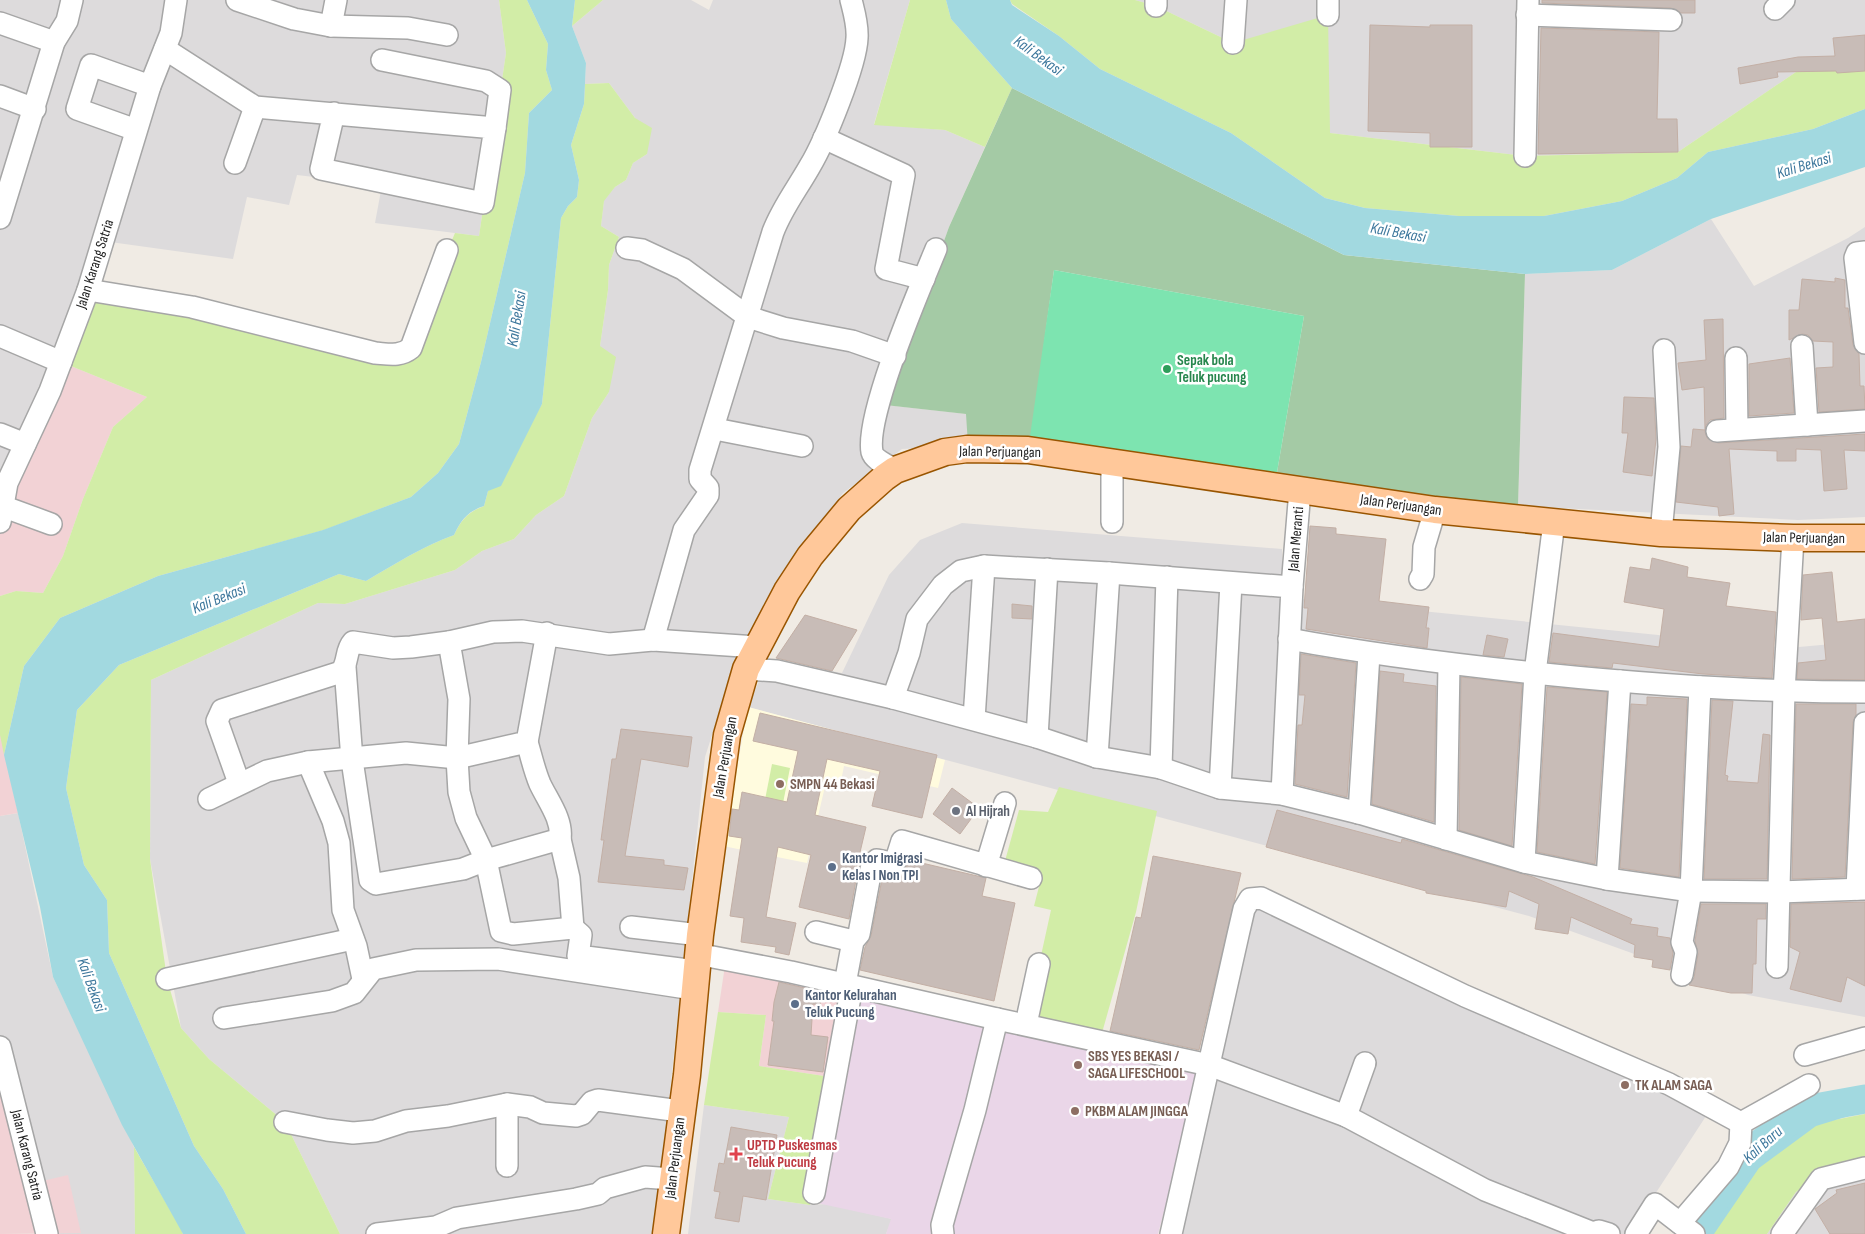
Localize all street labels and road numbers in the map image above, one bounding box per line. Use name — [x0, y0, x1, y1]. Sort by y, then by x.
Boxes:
street label: Jalan Karang Satria — [71, 217, 118, 312]
street label: Jalan Perjuangan — [958, 442, 1041, 462]
street label: Jalan Perjuangan — [1358, 490, 1443, 520]
street label: Jalan Meranti — [1284, 506, 1308, 573]
street label: Jalan Perjuangan — [1762, 528, 1845, 548]
street label: Jalan Perjuangan — [708, 715, 741, 800]
street label: Jalan Karang Satria — [6, 1107, 48, 1203]
street label: Jalan Perjuangan — [660, 1116, 689, 1201]

